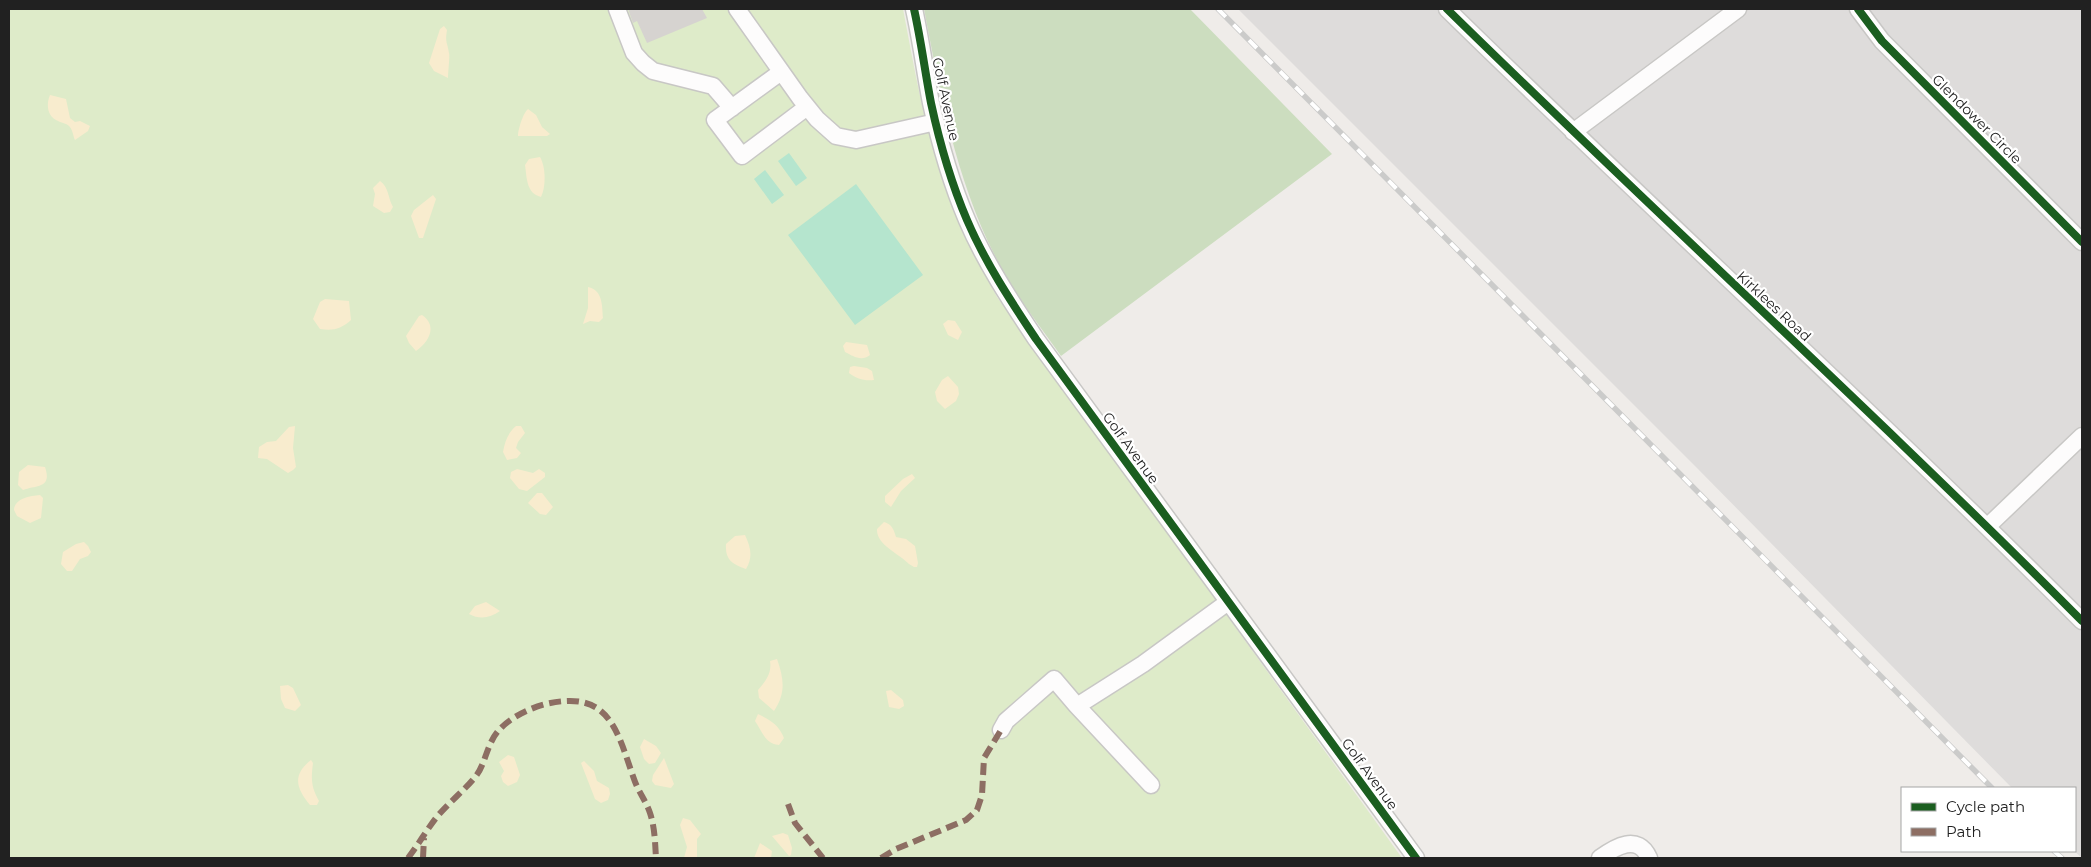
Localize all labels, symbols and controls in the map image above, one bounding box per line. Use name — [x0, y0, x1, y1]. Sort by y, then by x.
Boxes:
street label: Golf Avenue — [928, 56, 964, 142]
street label: Glendower Circle — [1928, 70, 2026, 168]
street label: Kirklees Road — [1733, 267, 1815, 345]
street label: Golf Avenue — [1099, 408, 1163, 488]
street label: Golf Avenue — [1338, 734, 1402, 814]
legend — [1901, 787, 2076, 852]
text: Cycle path — [1946, 797, 2025, 816]
text: Path — [1946, 822, 1982, 841]

